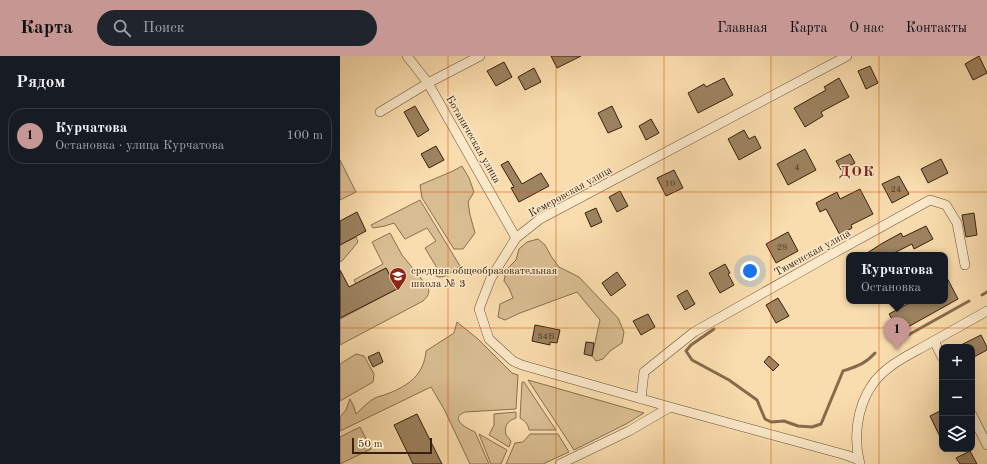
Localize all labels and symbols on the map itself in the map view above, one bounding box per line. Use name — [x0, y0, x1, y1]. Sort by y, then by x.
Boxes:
street label: Ботаническая улица — [443, 94, 503, 186]
house number: 4 — [794, 163, 800, 172]
street label: Кемеровская улица — [527, 165, 615, 220]
district label: ДОК — [839, 165, 875, 180]
house number: 10 — [665, 179, 675, 188]
house number: 24 — [891, 185, 901, 194]
street label: Тюменская улица — [773, 228, 853, 279]
house number: 28 — [777, 243, 787, 252]
your location — [740, 261, 760, 281]
school or university icon: средняя общеобразовательная школа № 3 — [388, 266, 408, 291]
place label: средняя общеобразовательная школа № 3 — [411, 266, 558, 290]
pin: 1 — [884, 317, 910, 350]
house number: 34Б — [538, 332, 554, 341]
scale bar — [352, 436, 432, 455]

